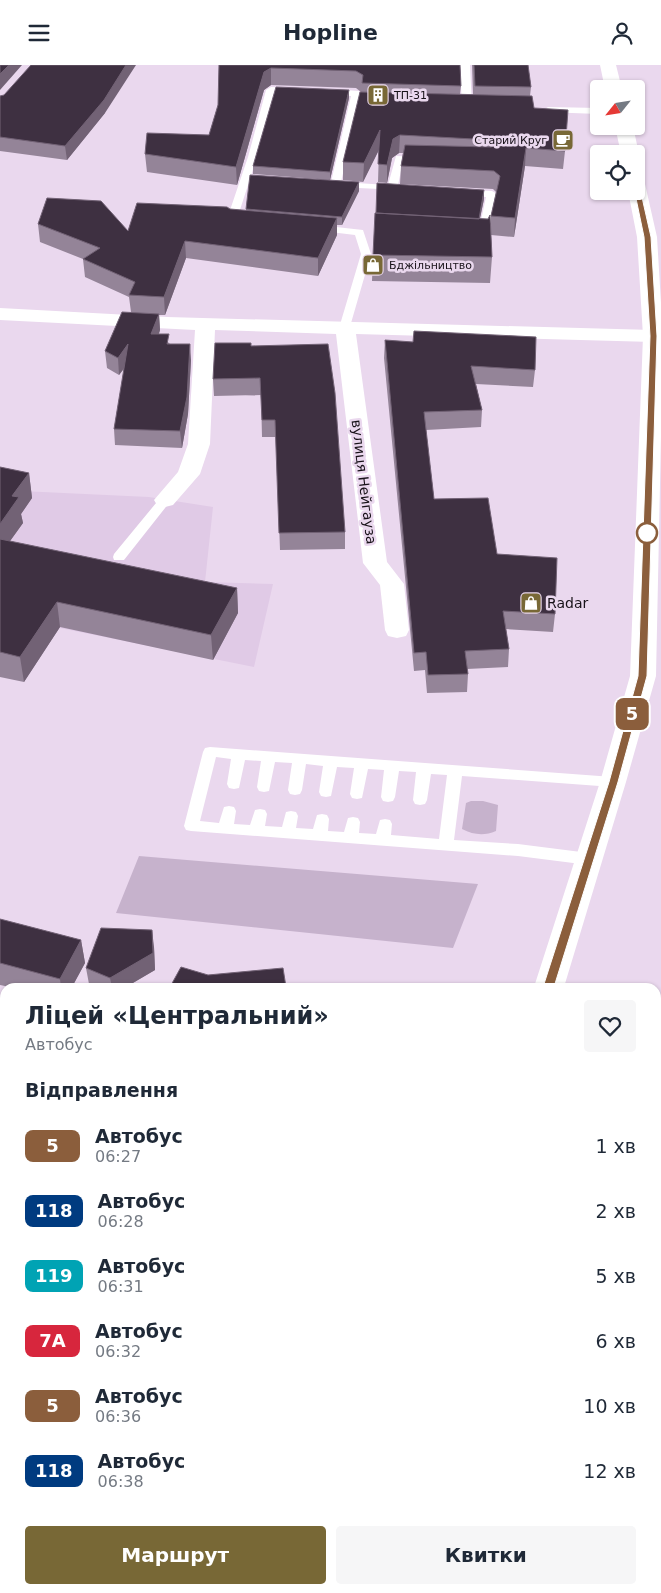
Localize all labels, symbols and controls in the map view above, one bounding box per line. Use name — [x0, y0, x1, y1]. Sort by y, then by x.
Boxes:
icon: menu — [25, 19, 53, 47]
icon: person — [608, 19, 636, 47]
text: Hopline — [283, 20, 378, 45]
north arrow — [590, 80, 645, 135]
map controls — [590, 80, 645, 200]
building icon: ТП-31 — [366, 83, 390, 107]
place label: ТП-31 — [393, 89, 427, 102]
cafe icon: Старий Круг — [551, 128, 575, 152]
place label: Старий Круг — [474, 134, 547, 147]
button: locate — [590, 145, 645, 200]
shop icon: Бджільництво — [361, 253, 385, 277]
place label: Бджільництво — [389, 259, 472, 272]
street label: вулиця Нейгауза — [348, 419, 380, 545]
unlabelled marker — [636, 522, 658, 544]
shop icon: Radar — [519, 591, 543, 615]
place label: Radar — [547, 595, 588, 611]
line badge: 5 — [616, 698, 648, 730]
text: 5 — [626, 703, 638, 724]
button: heart — [584, 1000, 636, 1052]
text: Ліцей «Центральний» — [25, 1002, 329, 1030]
text: Автобус — [25, 1035, 93, 1054]
text: Відправлення — [25, 1079, 178, 1101]
text: Автобус — [95, 1125, 183, 1147]
text: 5 — [46, 1135, 59, 1156]
text: 1 хв — [595, 1135, 636, 1157]
text: 06:27 — [95, 1147, 141, 1166]
text: Автобус — [98, 1190, 185, 1212]
text: 118 — [35, 1200, 73, 1221]
text: 2 хв — [595, 1200, 636, 1222]
text: 06:28 — [98, 1212, 144, 1231]
text: Автобус — [98, 1255, 185, 1277]
text: 119 — [35, 1265, 73, 1286]
text: 5 хв — [595, 1265, 636, 1287]
text: 06:31 — [98, 1277, 144, 1296]
text: Автобус — [95, 1320, 183, 1342]
text: 7А — [39, 1330, 66, 1351]
text: 6 хв — [595, 1330, 636, 1352]
text: 06:32 — [95, 1342, 141, 1361]
text: Автобус — [95, 1385, 183, 1407]
text: 5 — [46, 1395, 59, 1416]
text: 10 хв — [583, 1395, 636, 1417]
text: 06:36 — [95, 1407, 141, 1426]
text: Автобус — [98, 1450, 185, 1472]
text: 118 — [35, 1460, 73, 1481]
text: 12 хв — [583, 1460, 636, 1482]
text: 06:38 — [98, 1472, 144, 1491]
button: Маршрут — [25, 1526, 326, 1584]
button: Квитки — [336, 1526, 636, 1584]

